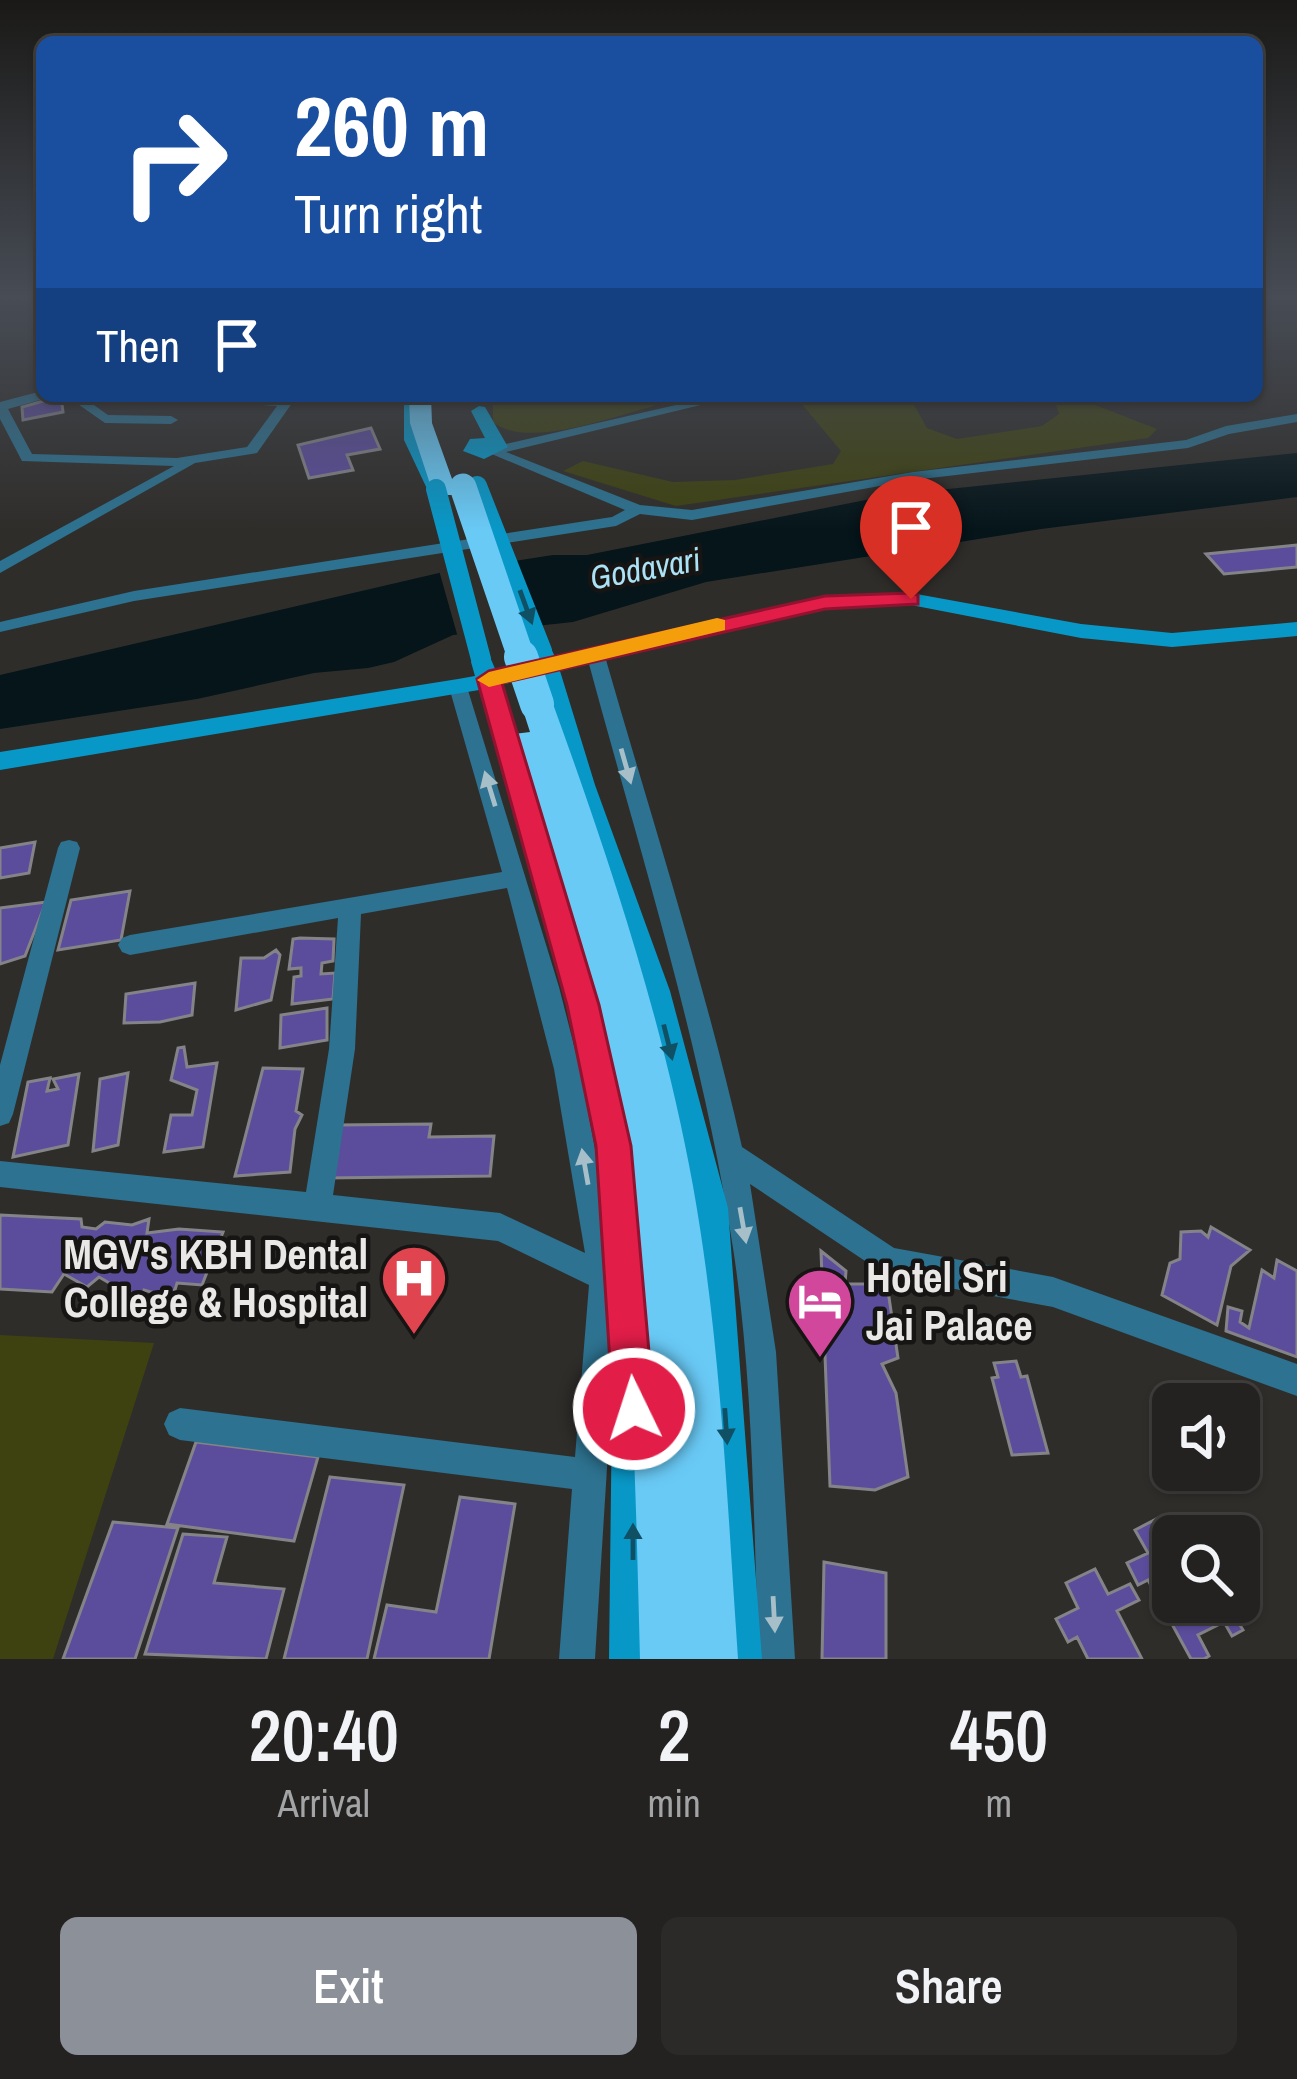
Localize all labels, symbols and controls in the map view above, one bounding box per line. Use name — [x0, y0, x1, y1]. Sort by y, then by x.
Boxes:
text: 260 m — [294, 69, 489, 182]
icon: right — [96, 84, 252, 240]
text: Turn right — [294, 177, 482, 250]
icon: arrive — [204, 312, 270, 378]
text: Then — [96, 315, 180, 376]
pin — [860, 476, 962, 599]
icon: arrive — [878, 494, 944, 560]
water label: Godavari — [586, 537, 704, 599]
one-way arrow — [518, 589, 536, 625]
one-way arrow — [618, 748, 637, 785]
one-way arrow — [480, 770, 498, 806]
one-way arrow — [659, 1023, 678, 1060]
one-way arrow — [575, 1147, 594, 1185]
one-way arrow — [735, 1207, 753, 1245]
place label: MGV's KBH Dental College & Hospital — [63, 1226, 368, 1330]
hospital icon: MGV's KBH Dental College & Hospital — [379, 1243, 449, 1337]
place label: Hotel Sri Jai Palace — [866, 1249, 1033, 1353]
hotel icon: Hotel Sri Jai Palace — [785, 1266, 855, 1360]
position arrow — [571, 1346, 697, 1472]
map controls — [1152, 1383, 1260, 1623]
button: sound — [1152, 1383, 1260, 1491]
one-way arrow — [716, 1408, 735, 1445]
button: search — [1152, 1515, 1260, 1623]
one-way arrow — [623, 1522, 643, 1560]
one-way arrow — [765, 1596, 784, 1634]
text: 20:40 — [249, 1686, 399, 1783]
text: 2 — [658, 1686, 691, 1783]
text: 450 — [950, 1686, 1048, 1783]
text: Arrival — [278, 1777, 370, 1829]
text: min — [648, 1777, 701, 1829]
text: m — [986, 1777, 1012, 1829]
button: Exit — [60, 1917, 637, 2055]
button: Share — [661, 1917, 1237, 2055]

